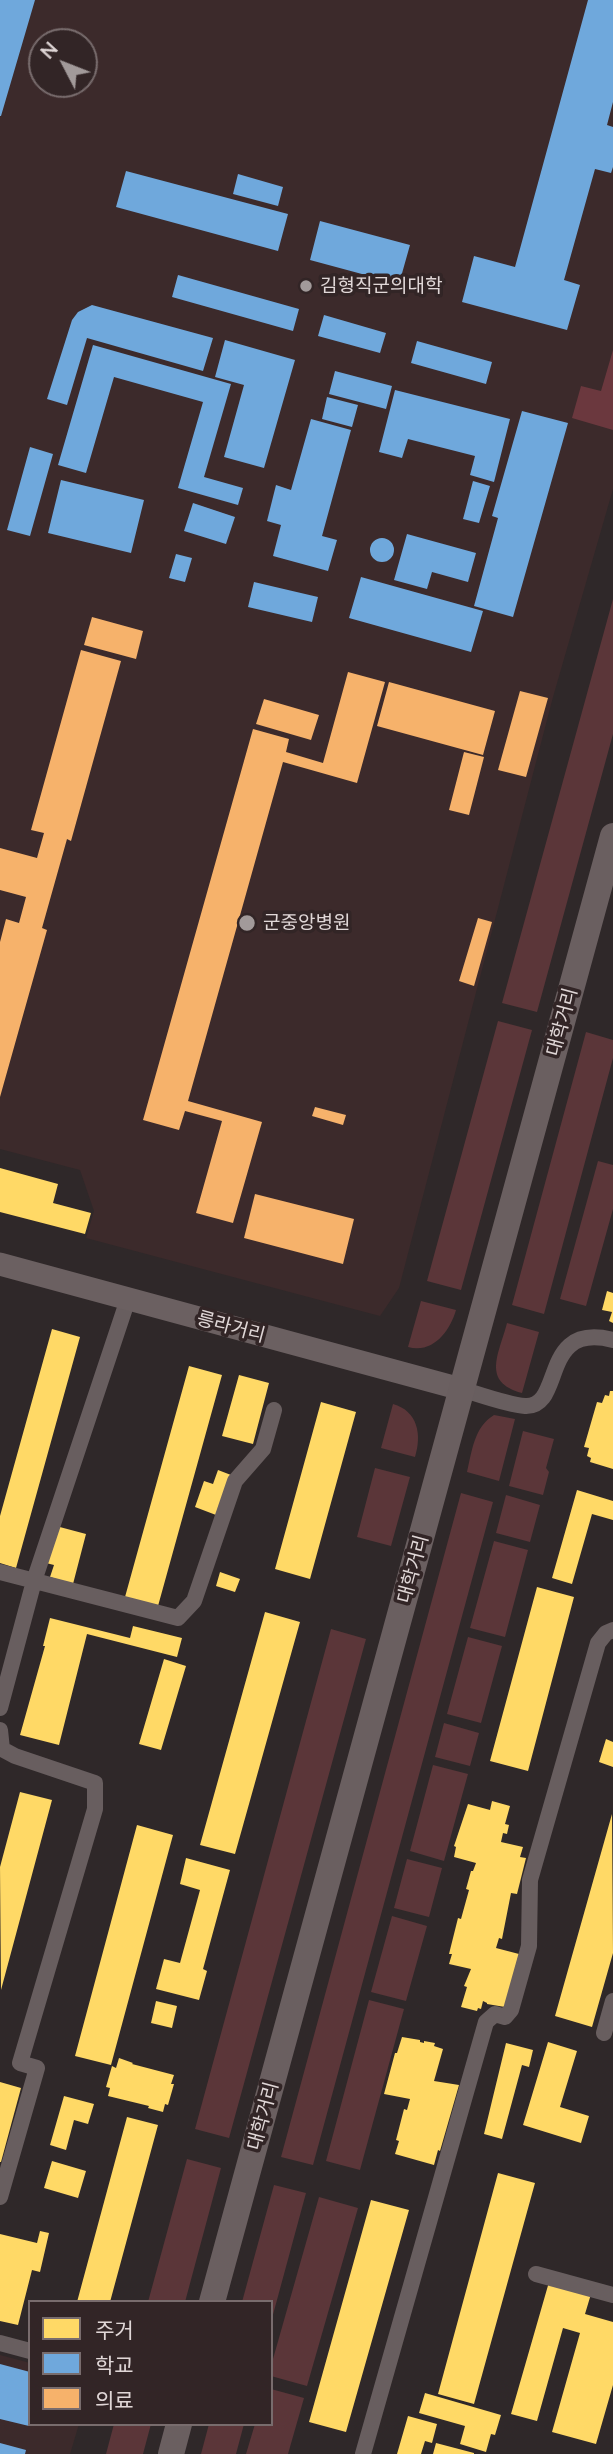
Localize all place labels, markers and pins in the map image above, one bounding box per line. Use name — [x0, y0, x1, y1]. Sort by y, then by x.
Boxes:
place label: 김형직군의대학 — [320, 275, 442, 297]
marker: 김형직군의대학 — [298, 278, 314, 294]
place label: 군중앙병원 — [263, 912, 350, 934]
marker: 군중앙병원 — [237, 913, 257, 933]

